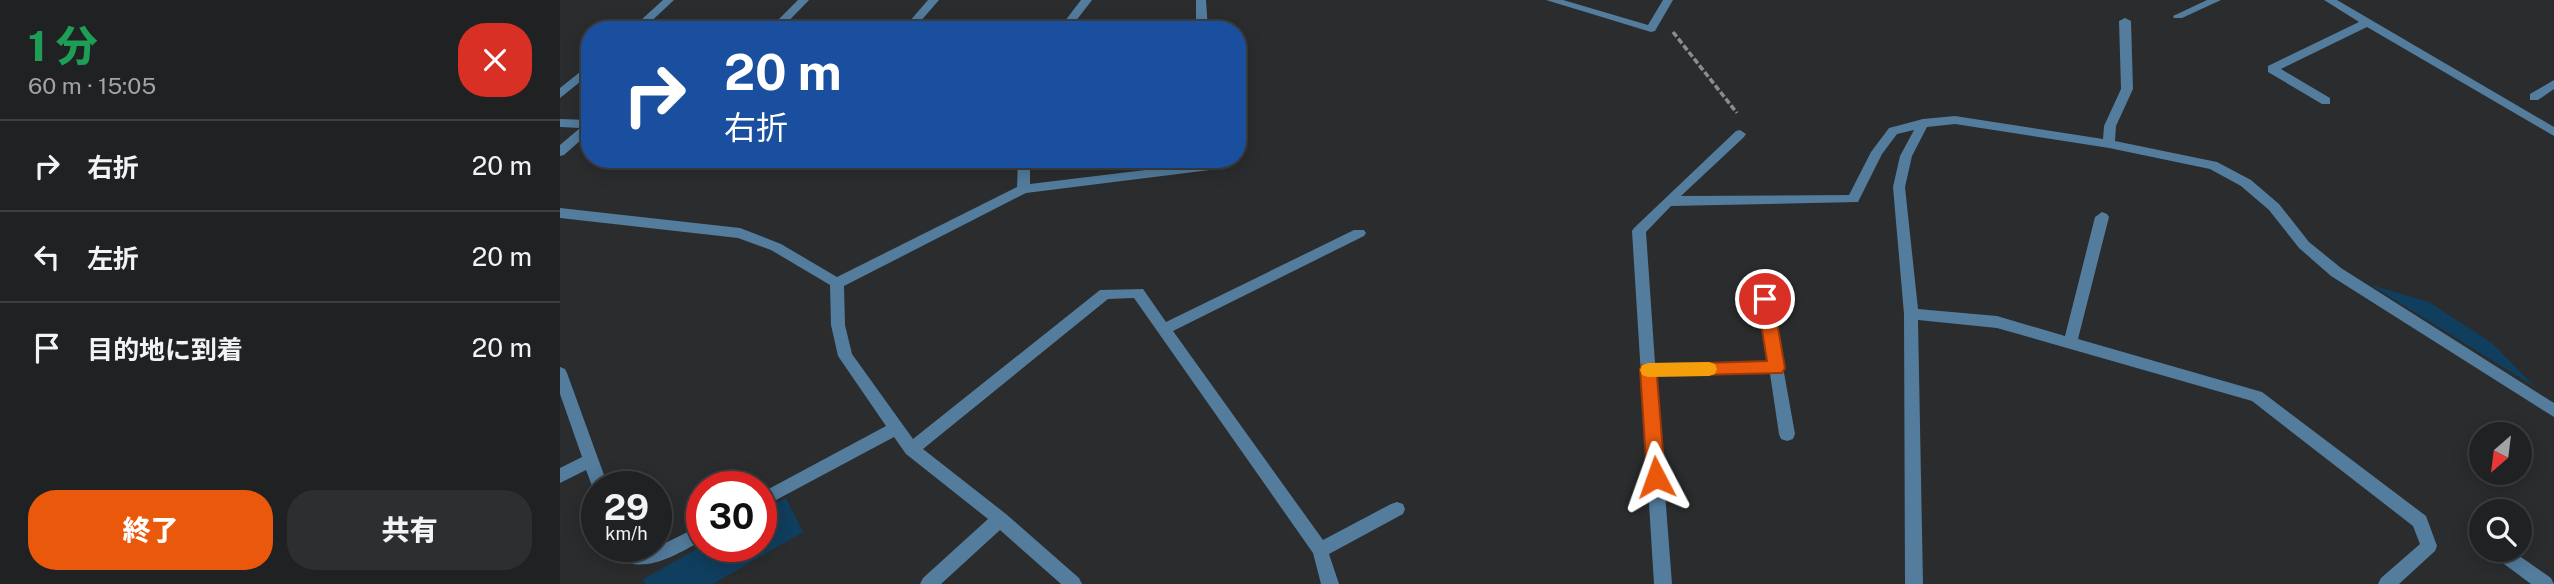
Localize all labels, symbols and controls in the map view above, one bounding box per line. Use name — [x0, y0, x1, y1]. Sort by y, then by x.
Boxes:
text: 1 分 — [28, 21, 98, 70]
button: close — [458, 23, 532, 97]
text: 20 m — [724, 43, 842, 101]
icon: right — [609, 49, 700, 140]
text: 60 m · 15:05 — [28, 72, 156, 99]
text: 右折 — [724, 109, 788, 146]
icon: right — [28, 147, 66, 185]
text: 20 m — [472, 150, 532, 181]
text: 右折 — [87, 152, 139, 183]
icon: left — [28, 238, 66, 276]
text: 20 m — [472, 241, 532, 272]
text: 左折 — [87, 243, 139, 274]
pin — [1735, 269, 1795, 329]
icon: arrive — [1746, 280, 1784, 318]
icon: arrive — [28, 329, 66, 367]
text: 20 m — [472, 332, 532, 363]
text: 目的地に到着 — [87, 334, 243, 365]
north arrow — [2469, 422, 2532, 485]
map controls — [2469, 422, 2532, 562]
position arrow — [1619, 440, 1693, 514]
speed limit sign: 30 — [686, 471, 777, 562]
text: 29 — [604, 487, 649, 528]
button: 終了 — [28, 490, 273, 570]
button: 共有 — [287, 490, 532, 570]
button: search — [2469, 499, 2532, 562]
text: km/h — [605, 523, 648, 544]

